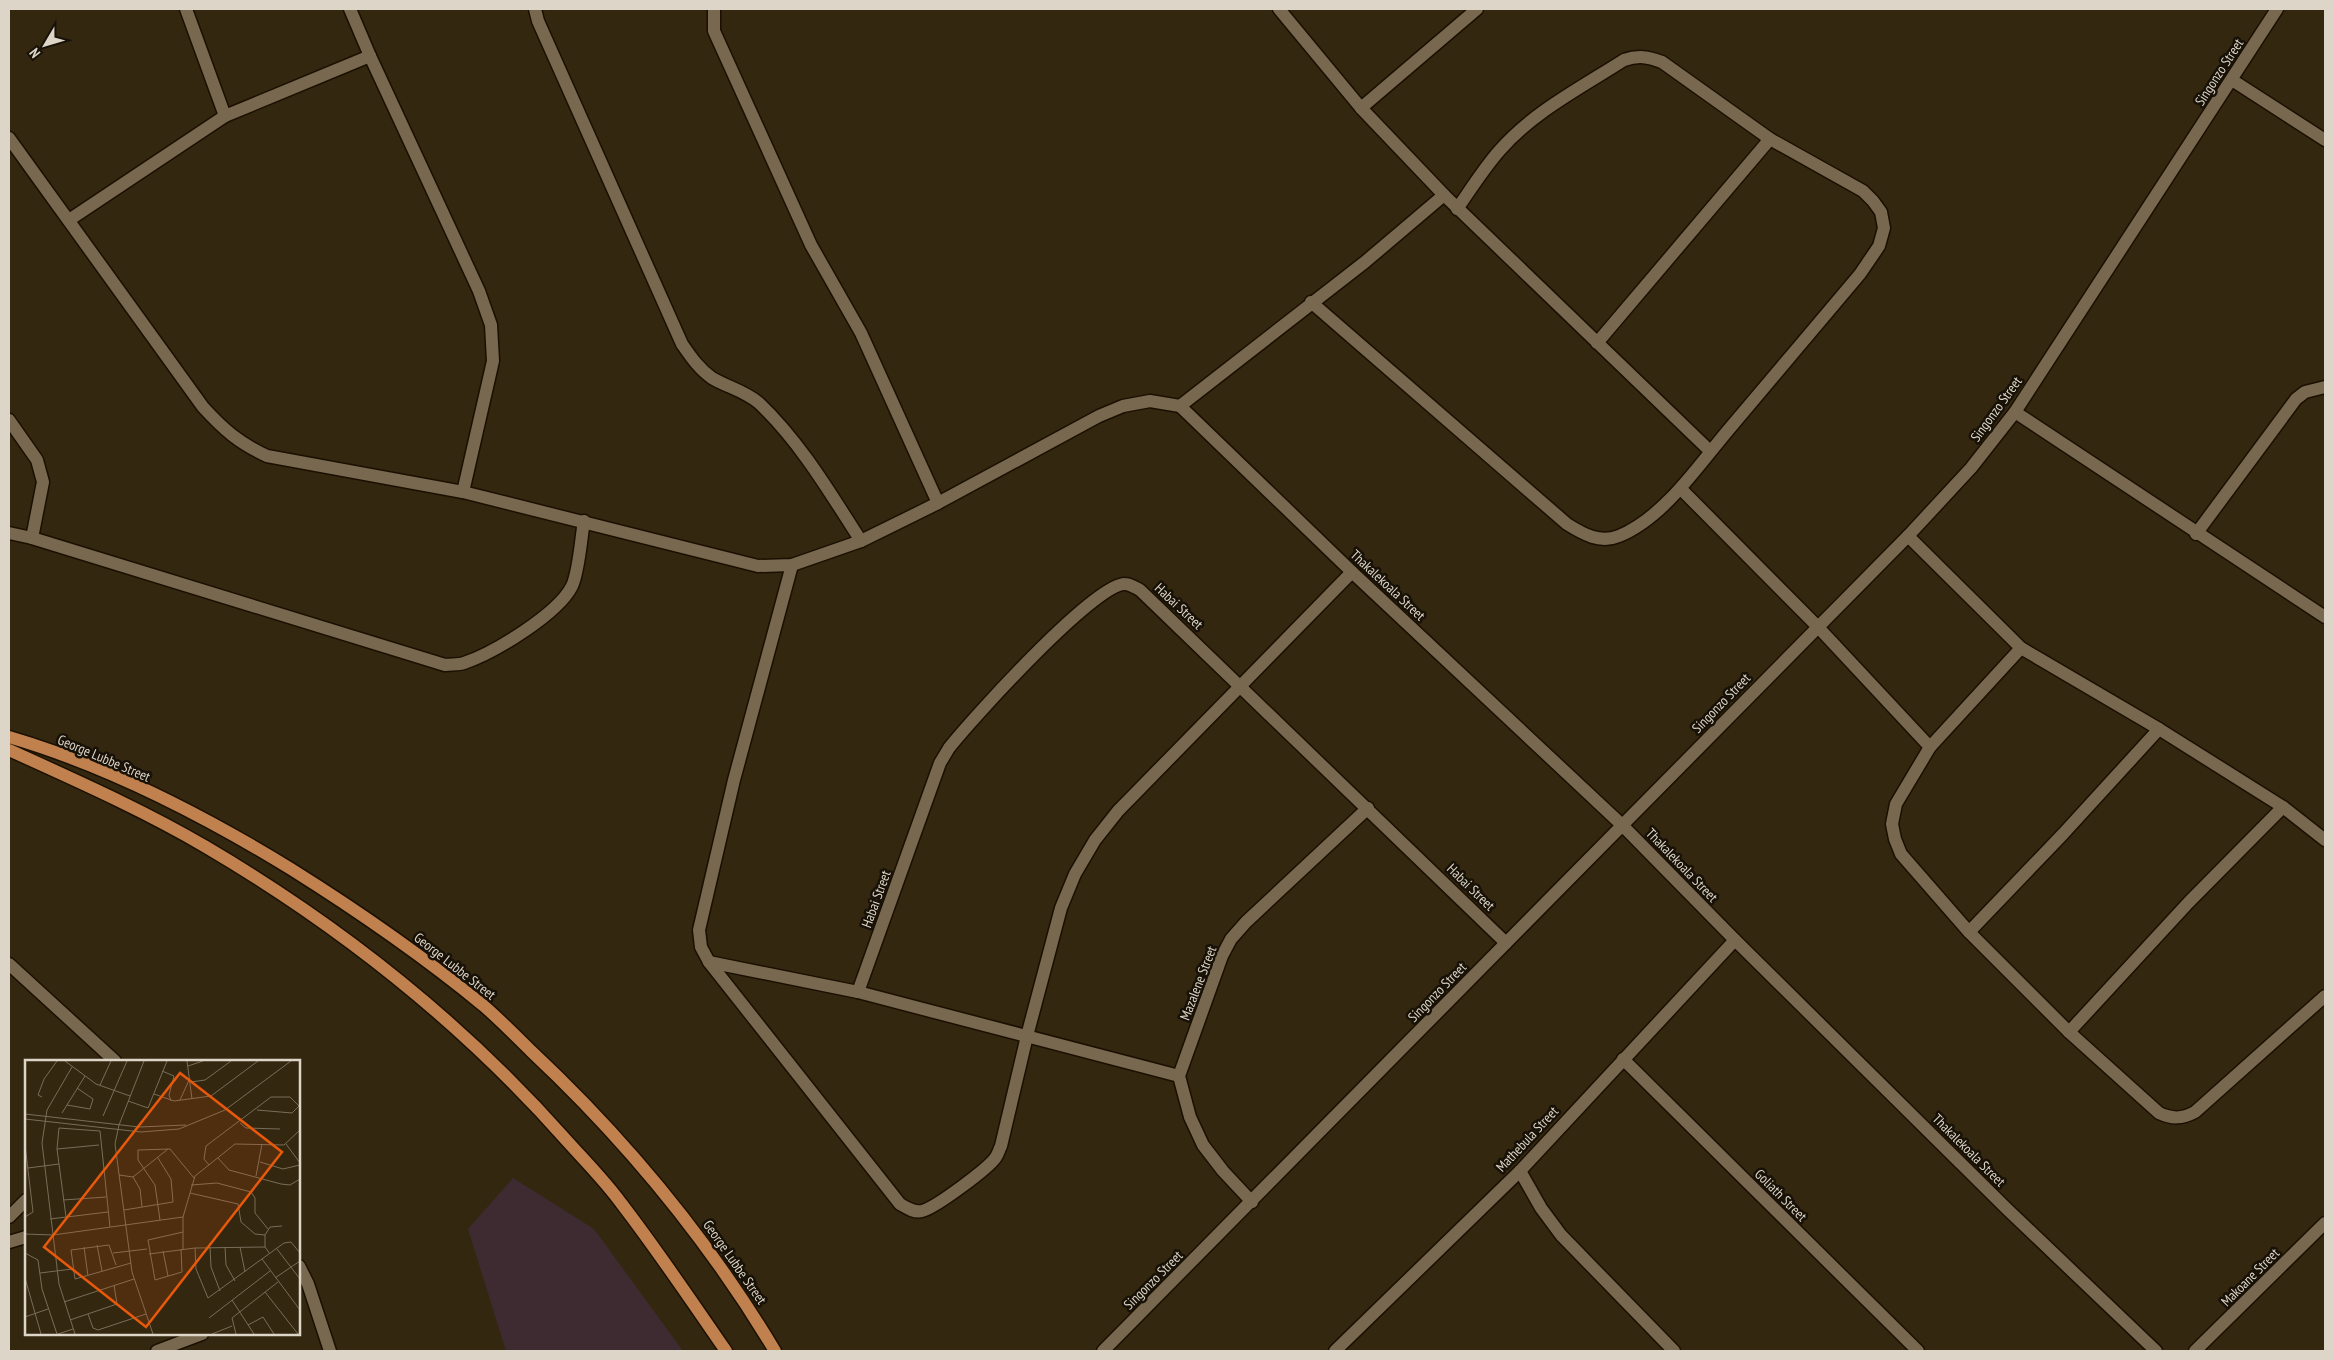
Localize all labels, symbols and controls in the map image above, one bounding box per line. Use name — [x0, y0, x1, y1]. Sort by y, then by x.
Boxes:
north arrow — [20, 20, 70, 70]
street label: Singonzo Street — [2191, 35, 2247, 109]
text: N — [25, 44, 44, 62]
street label: Singonzo Street — [1966, 373, 2026, 445]
street label: Thakalekoala Street — [1347, 546, 1429, 624]
street label: Habai Street — [1151, 579, 1207, 633]
street label: Singonzo Street — [1688, 669, 1754, 737]
street label: George Lubbe Street — [55, 730, 153, 786]
street label: Thakalekoala Street — [1642, 824, 1722, 906]
street label: Habai Street — [1443, 860, 1499, 914]
street label: Habai Street — [857, 868, 895, 930]
street label: George Lubbe Street — [411, 928, 500, 1004]
street label: Mazalene Street — [1176, 943, 1220, 1023]
street label: Singonzo Street — [1404, 958, 1470, 1026]
inset map — [25, 1060, 300, 1335]
street label: Mathebula Street — [1492, 1102, 1562, 1176]
street label: Thakalekoala Street — [1929, 1110, 2009, 1190]
street label: Goliath Street — [1751, 1165, 1811, 1225]
street label: George Lubbe Street — [699, 1216, 771, 1308]
street label: Makoane Street — [2217, 1244, 2283, 1310]
street label: Singonzo Street — [1120, 1247, 1186, 1313]

